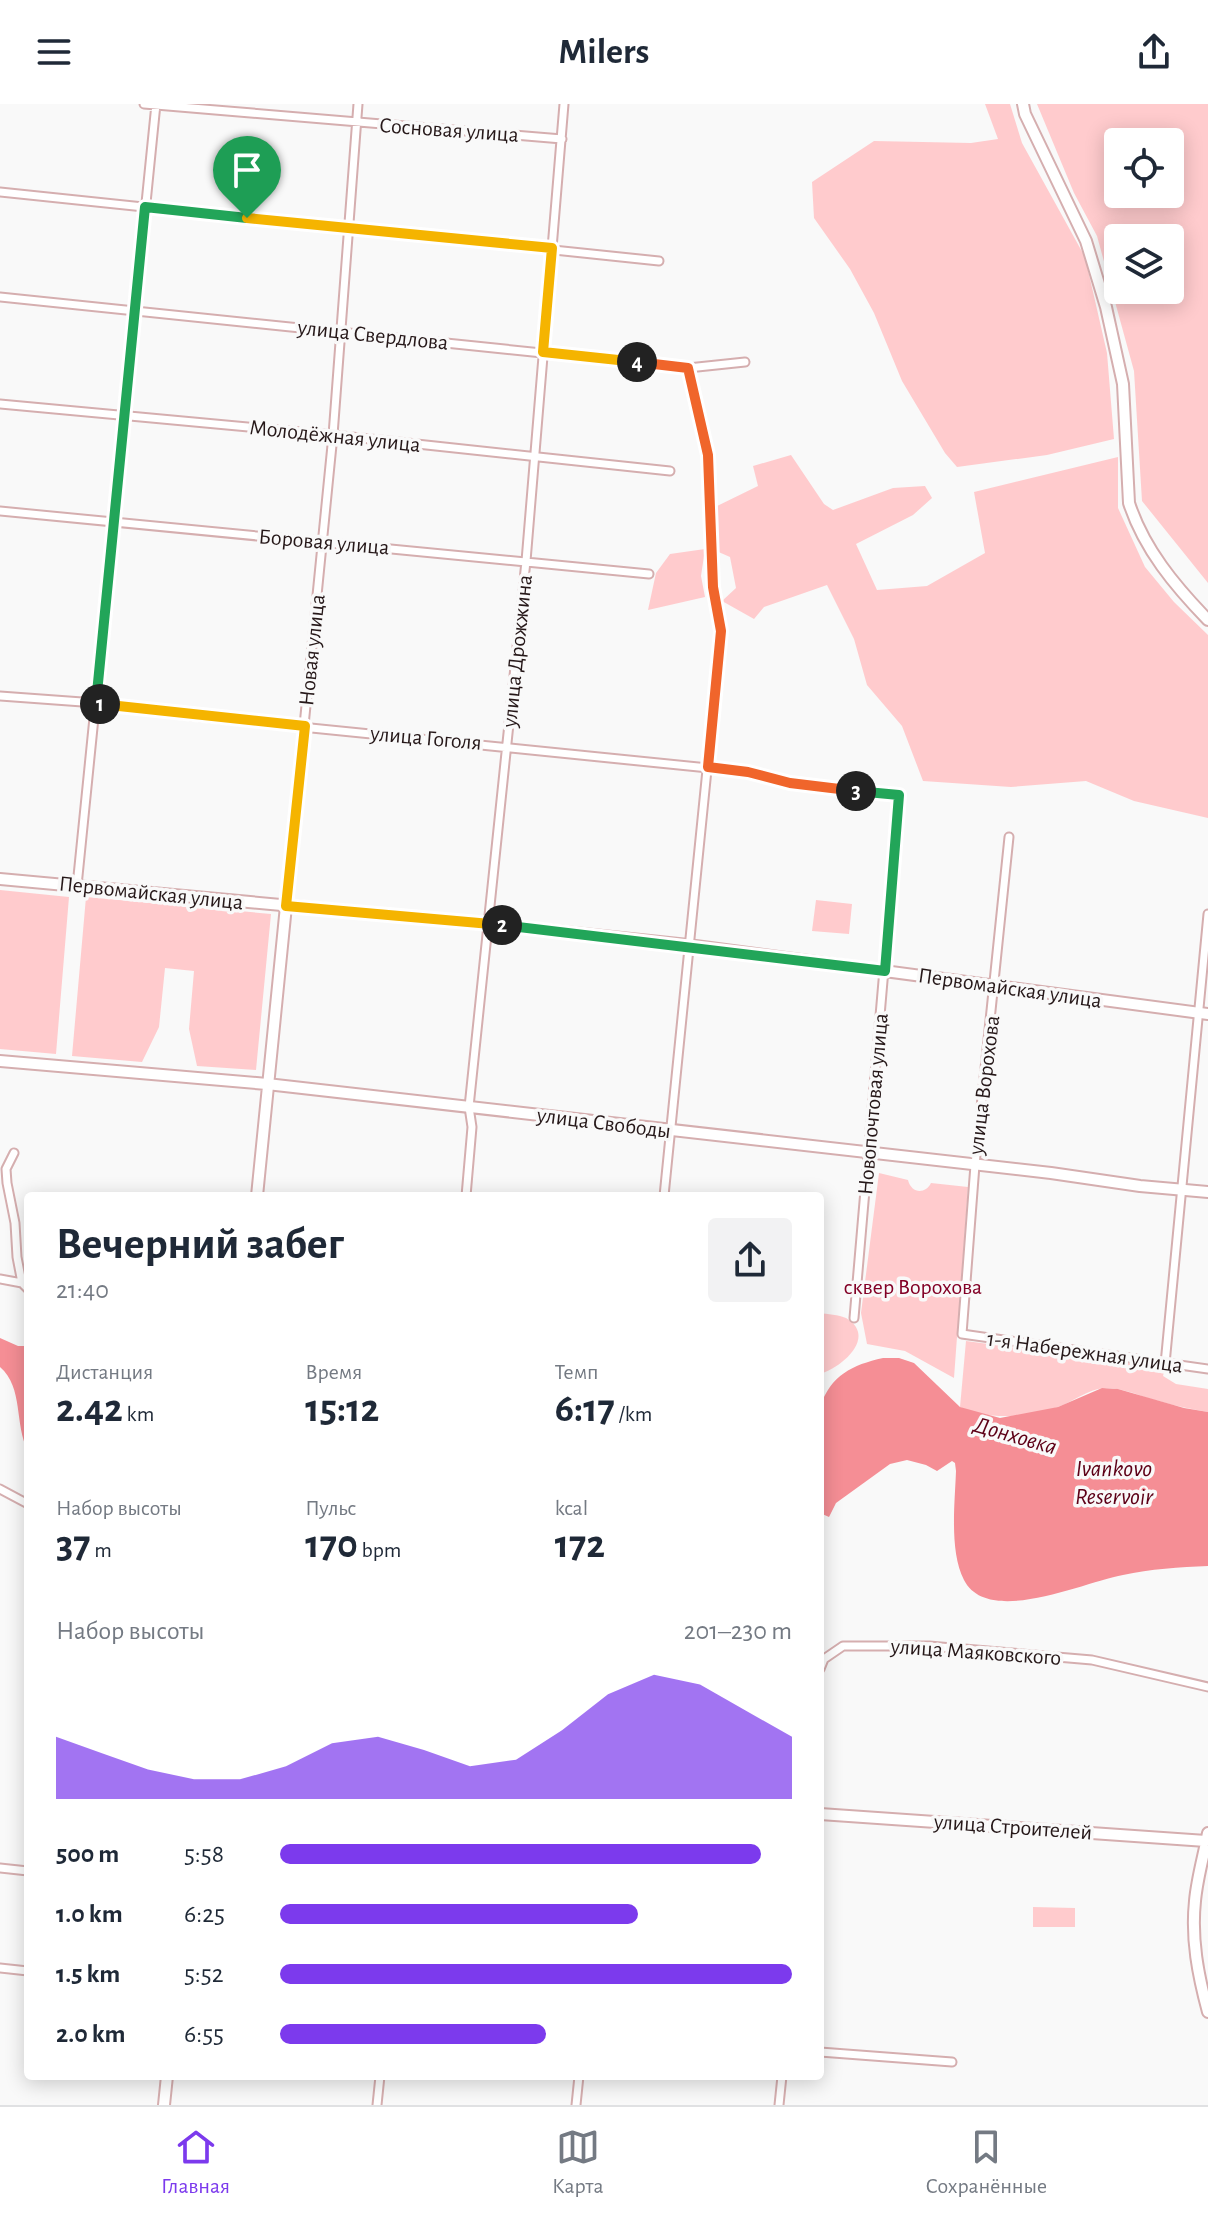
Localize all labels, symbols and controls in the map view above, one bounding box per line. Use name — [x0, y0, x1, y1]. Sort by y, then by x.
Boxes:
icon: menu — [32, 30, 76, 74]
icon: share — [1132, 30, 1176, 74]
text: Milers — [559, 34, 649, 70]
street label: Сосновая улица — [379, 114, 519, 146]
map controls — [1104, 128, 1184, 304]
button: locate — [1104, 128, 1184, 208]
pin — [213, 136, 281, 218]
icon: arrive — [225, 148, 269, 192]
button: layers — [1104, 224, 1184, 304]
street label: улица Свердлова — [296, 316, 449, 354]
pin: 4 — [617, 342, 657, 382]
text: 4 — [631, 351, 643, 373]
street label: Молодёжная улица — [248, 416, 422, 456]
street label: Боровая улица — [258, 525, 390, 559]
street label: улица Дрожжина — [498, 574, 536, 729]
street label: Новая улица — [295, 593, 329, 707]
pin: 1 — [80, 684, 120, 724]
text: 1 — [96, 693, 104, 715]
street label: улица Гоголя — [368, 722, 483, 754]
pin: 3 — [836, 771, 876, 811]
text: 3 — [851, 780, 861, 802]
street label: Первомайская улица — [58, 872, 244, 914]
pin: 2 — [482, 905, 522, 945]
text: 2 — [497, 914, 507, 936]
street label: Первомайская улица — [917, 964, 1103, 1012]
street label: Новопочтовая улица — [854, 1012, 892, 1196]
street label: улица Ворохова — [964, 1014, 1003, 1157]
street label: улица Свободы — [535, 1104, 672, 1142]
button: share — [708, 1218, 792, 1302]
text: Вечерний забег — [56, 1223, 344, 1267]
park label: сквер Ворохова — [844, 1276, 982, 1298]
text: 21:40 — [56, 1277, 109, 1303]
street label: 1-я Набережная улица — [986, 1327, 1184, 1377]
text: Дистанция — [56, 1361, 153, 1383]
text: Время — [305, 1361, 362, 1383]
text: Темп — [555, 1361, 598, 1383]
text: 2.42 — [56, 1389, 123, 1429]
text: 15:12 — [305, 1389, 379, 1429]
text: 6:17 — [555, 1389, 615, 1429]
text: km — [123, 1403, 154, 1425]
text: /km — [615, 1403, 652, 1425]
water label: Донховка — [970, 1412, 1059, 1459]
water label: Ivankovo Reservoir — [1075, 1457, 1154, 1509]
text: Набор высоты — [56, 1497, 182, 1519]
text: Пульс — [305, 1497, 356, 1519]
text: kcal — [555, 1497, 588, 1519]
text: 37 — [56, 1525, 91, 1565]
text: 170 — [305, 1525, 358, 1565]
text: 172 — [555, 1525, 605, 1565]
text: m — [91, 1539, 112, 1561]
text: bpm — [358, 1539, 401, 1561]
text: Набор высоты — [56, 1618, 205, 1644]
text: 201–230 m — [684, 1618, 792, 1644]
street label: улица Маяковского — [889, 1635, 1062, 1669]
street label: улица Строителей — [932, 1810, 1093, 1844]
text: 500 m — [56, 1841, 119, 1867]
text: 5:58 — [184, 1841, 224, 1867]
text: 1.0 km — [56, 1901, 123, 1927]
text: 6:25 — [184, 1901, 225, 1927]
text: 1.5 km — [56, 1961, 120, 1987]
text: 5:52 — [184, 1961, 224, 1987]
text: 2.0 km — [56, 2021, 126, 2047]
text: 6:55 — [184, 2021, 224, 2047]
tab: Главная — [161, 2125, 230, 2199]
tab: Карта — [552, 2125, 604, 2199]
tab: Сохранённые — [925, 2125, 1047, 2199]

